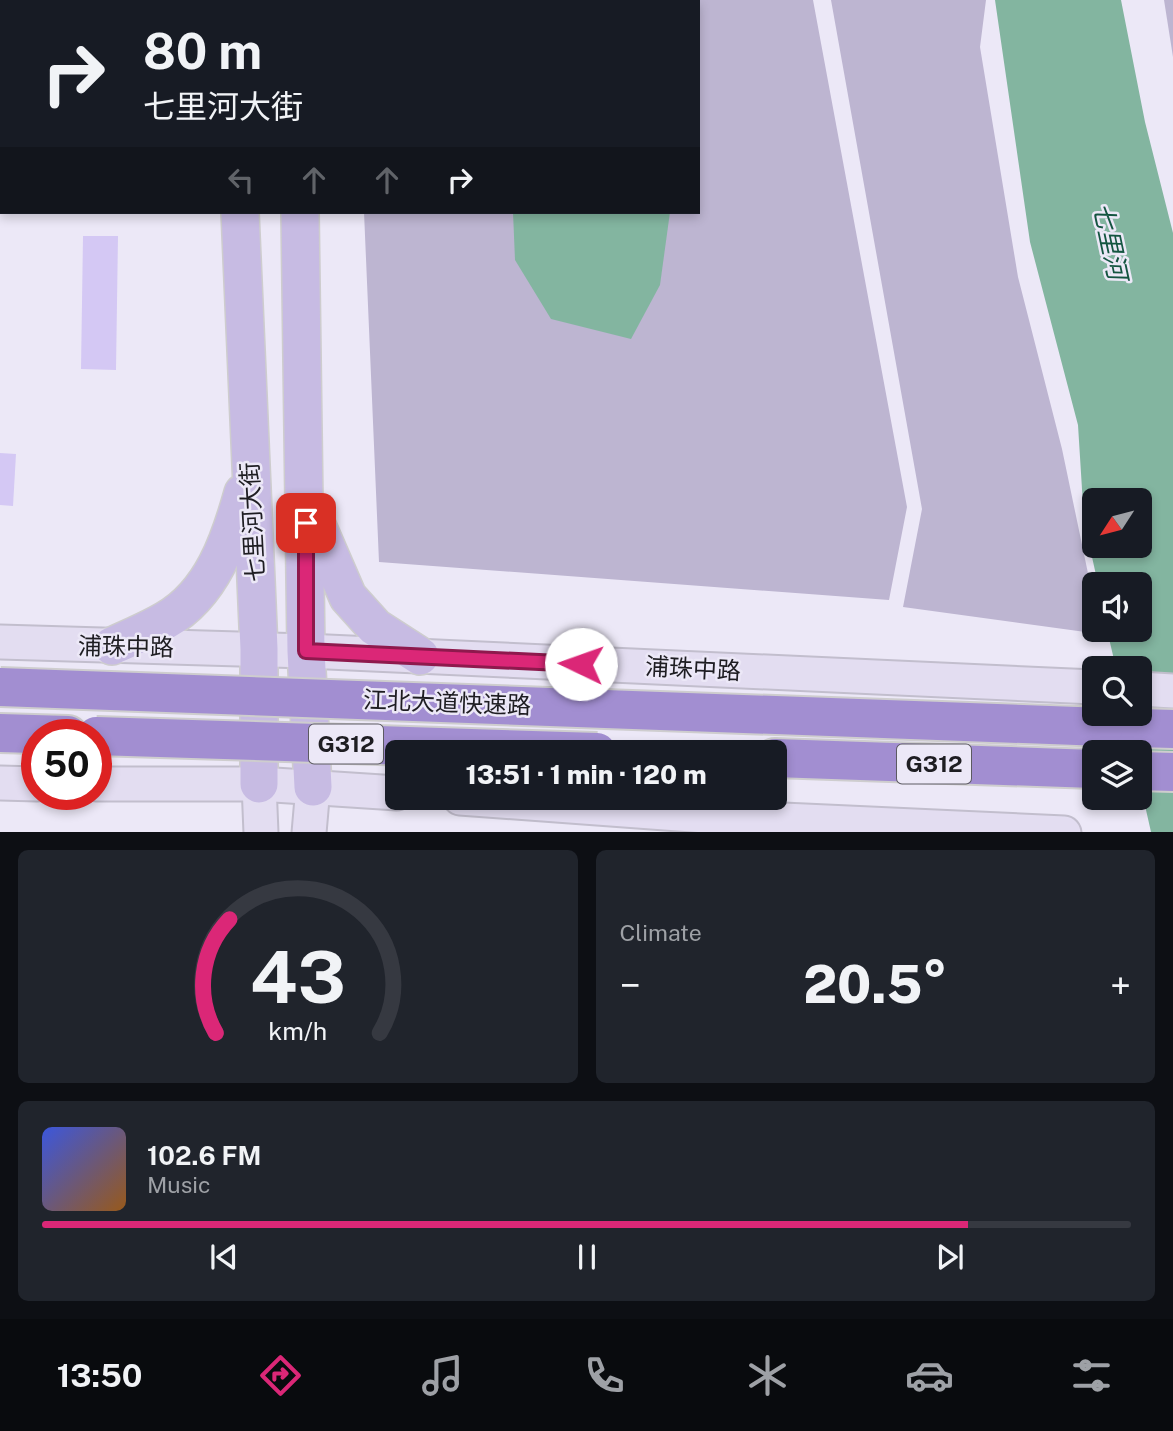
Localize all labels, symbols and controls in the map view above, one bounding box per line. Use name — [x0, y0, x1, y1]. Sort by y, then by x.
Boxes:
text: 80 m — [143, 22, 262, 80]
icon: right — [28, 28, 119, 119]
text: 七里河大街 — [143, 88, 303, 125]
icon: left — [222, 161, 260, 199]
icon: ahead — [295, 161, 333, 199]
icon: ahead — [368, 161, 406, 199]
icon: right — [441, 161, 479, 199]
water label: 七里河 — [1087, 200, 1135, 287]
street label: 七里河大街 — [235, 461, 269, 583]
north arrow — [1082, 488, 1152, 558]
map controls — [1082, 488, 1152, 810]
pin — [276, 493, 336, 553]
icon: arrive — [287, 504, 325, 542]
button: sound — [1082, 572, 1152, 642]
position arrow — [544, 627, 618, 701]
street label: 浦珠中路 — [78, 631, 174, 661]
street label: 浦珠中路 — [644, 652, 742, 684]
button: search — [1082, 656, 1152, 726]
street label: 江北大道快速路 — [363, 685, 531, 719]
speed limit sign: 50 — [21, 719, 112, 810]
road number: G312 — [309, 724, 383, 764]
button: layers — [1082, 740, 1152, 810]
road number: G312 — [897, 744, 971, 784]
text: 13:51 · 1 min · 120 m — [465, 759, 707, 790]
text: Climate — [620, 919, 702, 946]
text: 43 — [250, 934, 346, 1019]
text: 20.5° — [803, 954, 947, 1015]
text: − — [620, 963, 641, 1008]
text: + — [1110, 963, 1131, 1008]
text: km/h — [268, 1015, 327, 1045]
text: 102.6 FM — [147, 1140, 261, 1171]
text: Music — [147, 1171, 211, 1198]
icon: previous — [205, 1238, 243, 1276]
icon: pause — [568, 1238, 606, 1276]
icon: next — [931, 1238, 969, 1276]
icon: directions — [256, 1351, 305, 1400]
icon: music — [418, 1351, 467, 1400]
icon: phone — [580, 1351, 629, 1400]
icon: climate — [743, 1351, 792, 1400]
icon: car — [905, 1351, 954, 1400]
icon: filters — [1067, 1351, 1116, 1400]
text: 13:50 — [57, 1357, 142, 1394]

